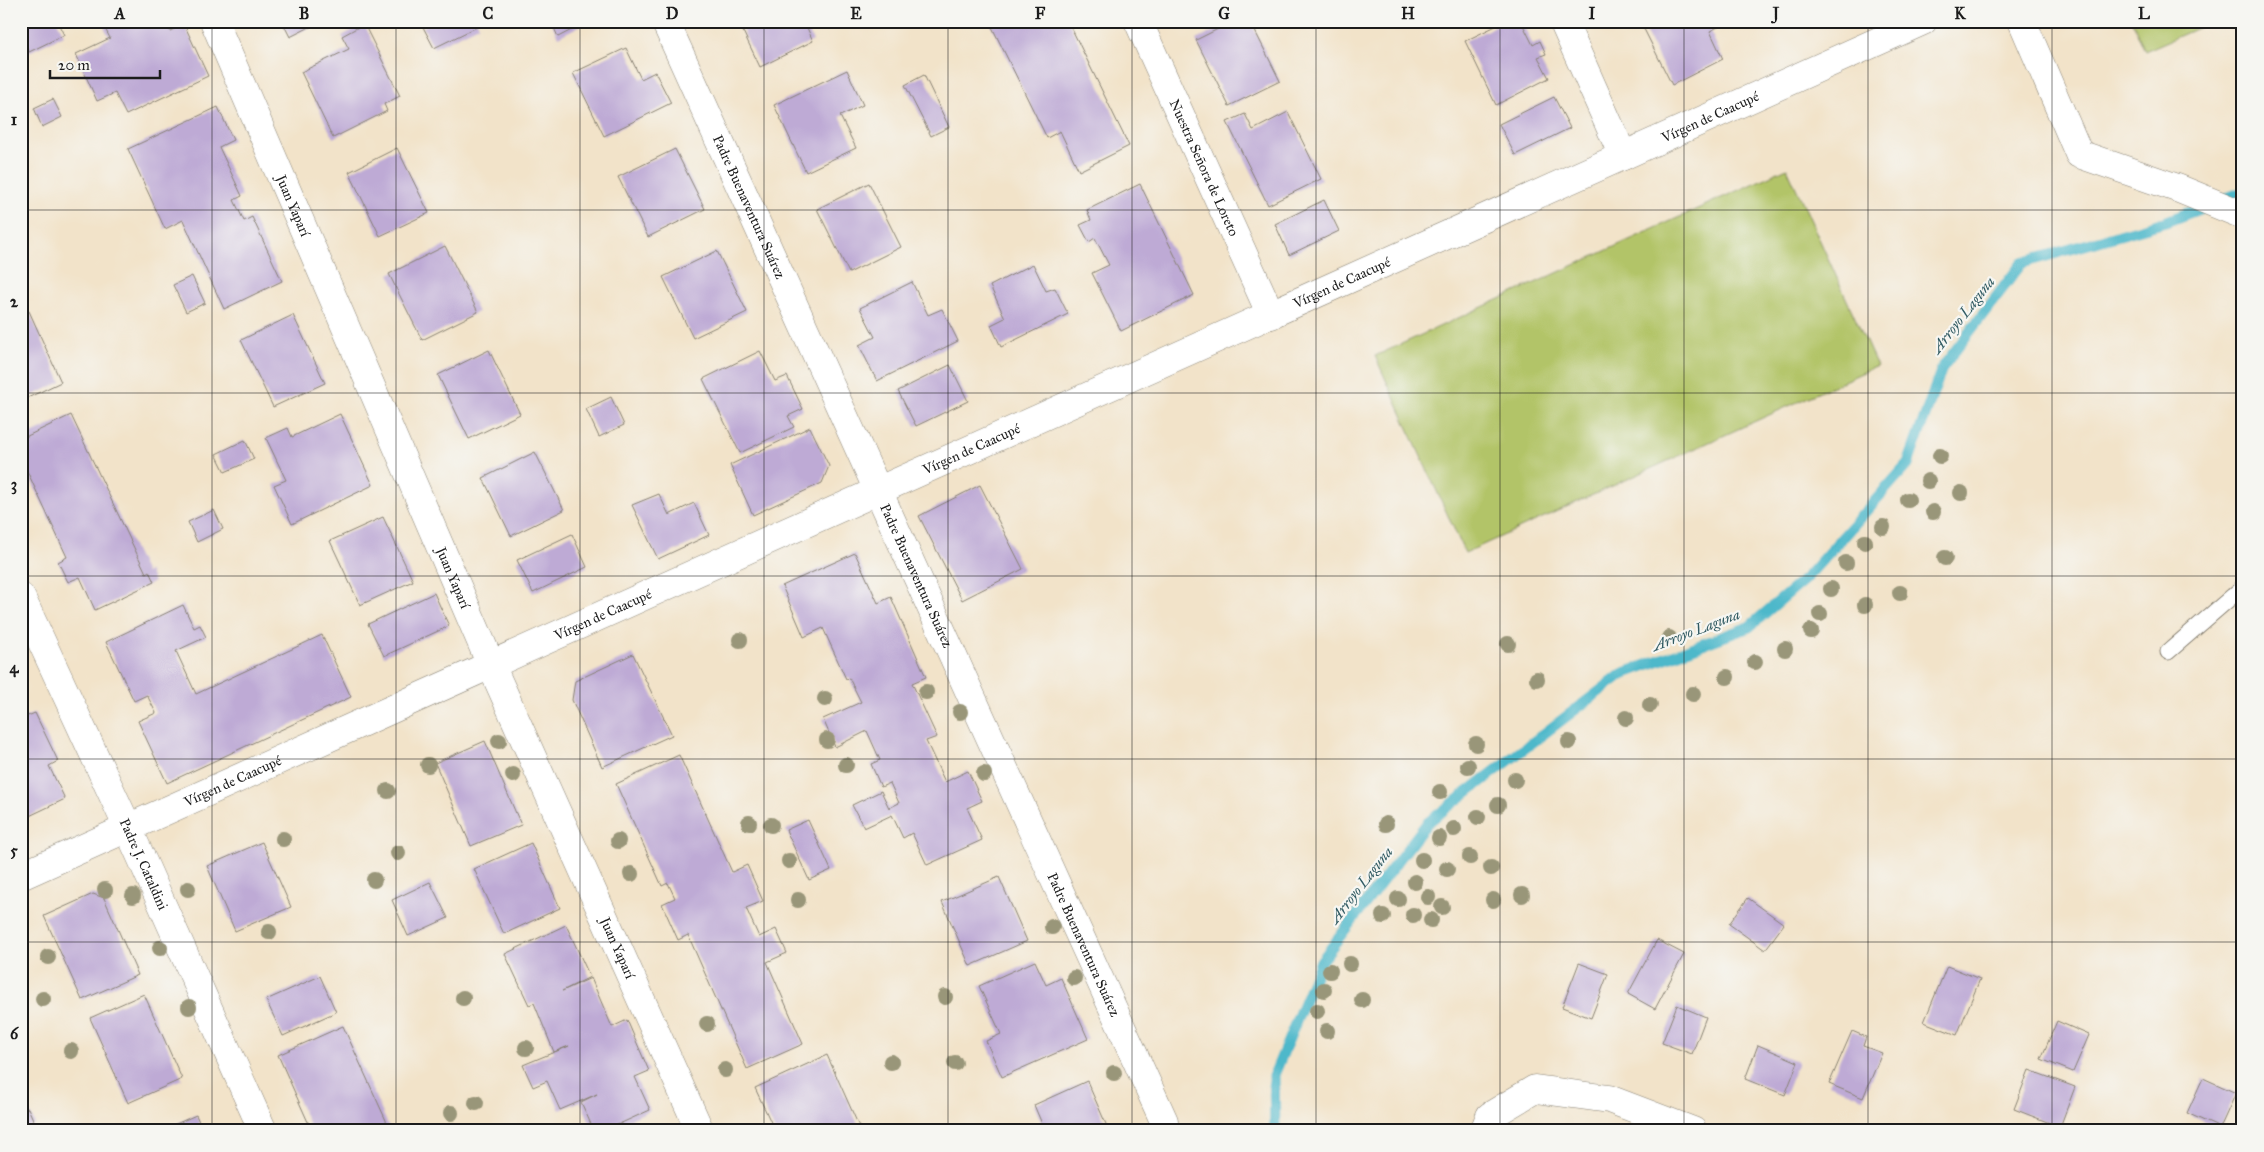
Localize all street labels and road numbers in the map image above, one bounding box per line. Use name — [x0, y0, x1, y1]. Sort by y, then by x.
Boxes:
street label: Vírgen de Caacupé — [1658, 87, 1762, 146]
street label: Nuestra Señora de Loreto — [1166, 97, 1243, 239]
street label: Padre Buenaventura Suárez — [709, 132, 789, 282]
street label: Juan Yaparí — [271, 170, 315, 240]
street label: Vírgen de Caacupé — [1289, 253, 1393, 312]
street label: Vírgen de Caacupé — [919, 419, 1023, 478]
street label: Padre Buenaventura Suárez — [877, 501, 957, 651]
street label: Juan Yaparí — [431, 542, 475, 612]
street label: Vírgen de Caacupé — [551, 585, 654, 644]
street label: Vírgen de Caacupé — [180, 752, 284, 811]
street label: Padre J. Cataldini — [116, 816, 172, 913]
street label: Padre Buenaventura Suárez — [1044, 870, 1124, 1020]
street label: Juan Yaparí — [595, 913, 639, 982]

